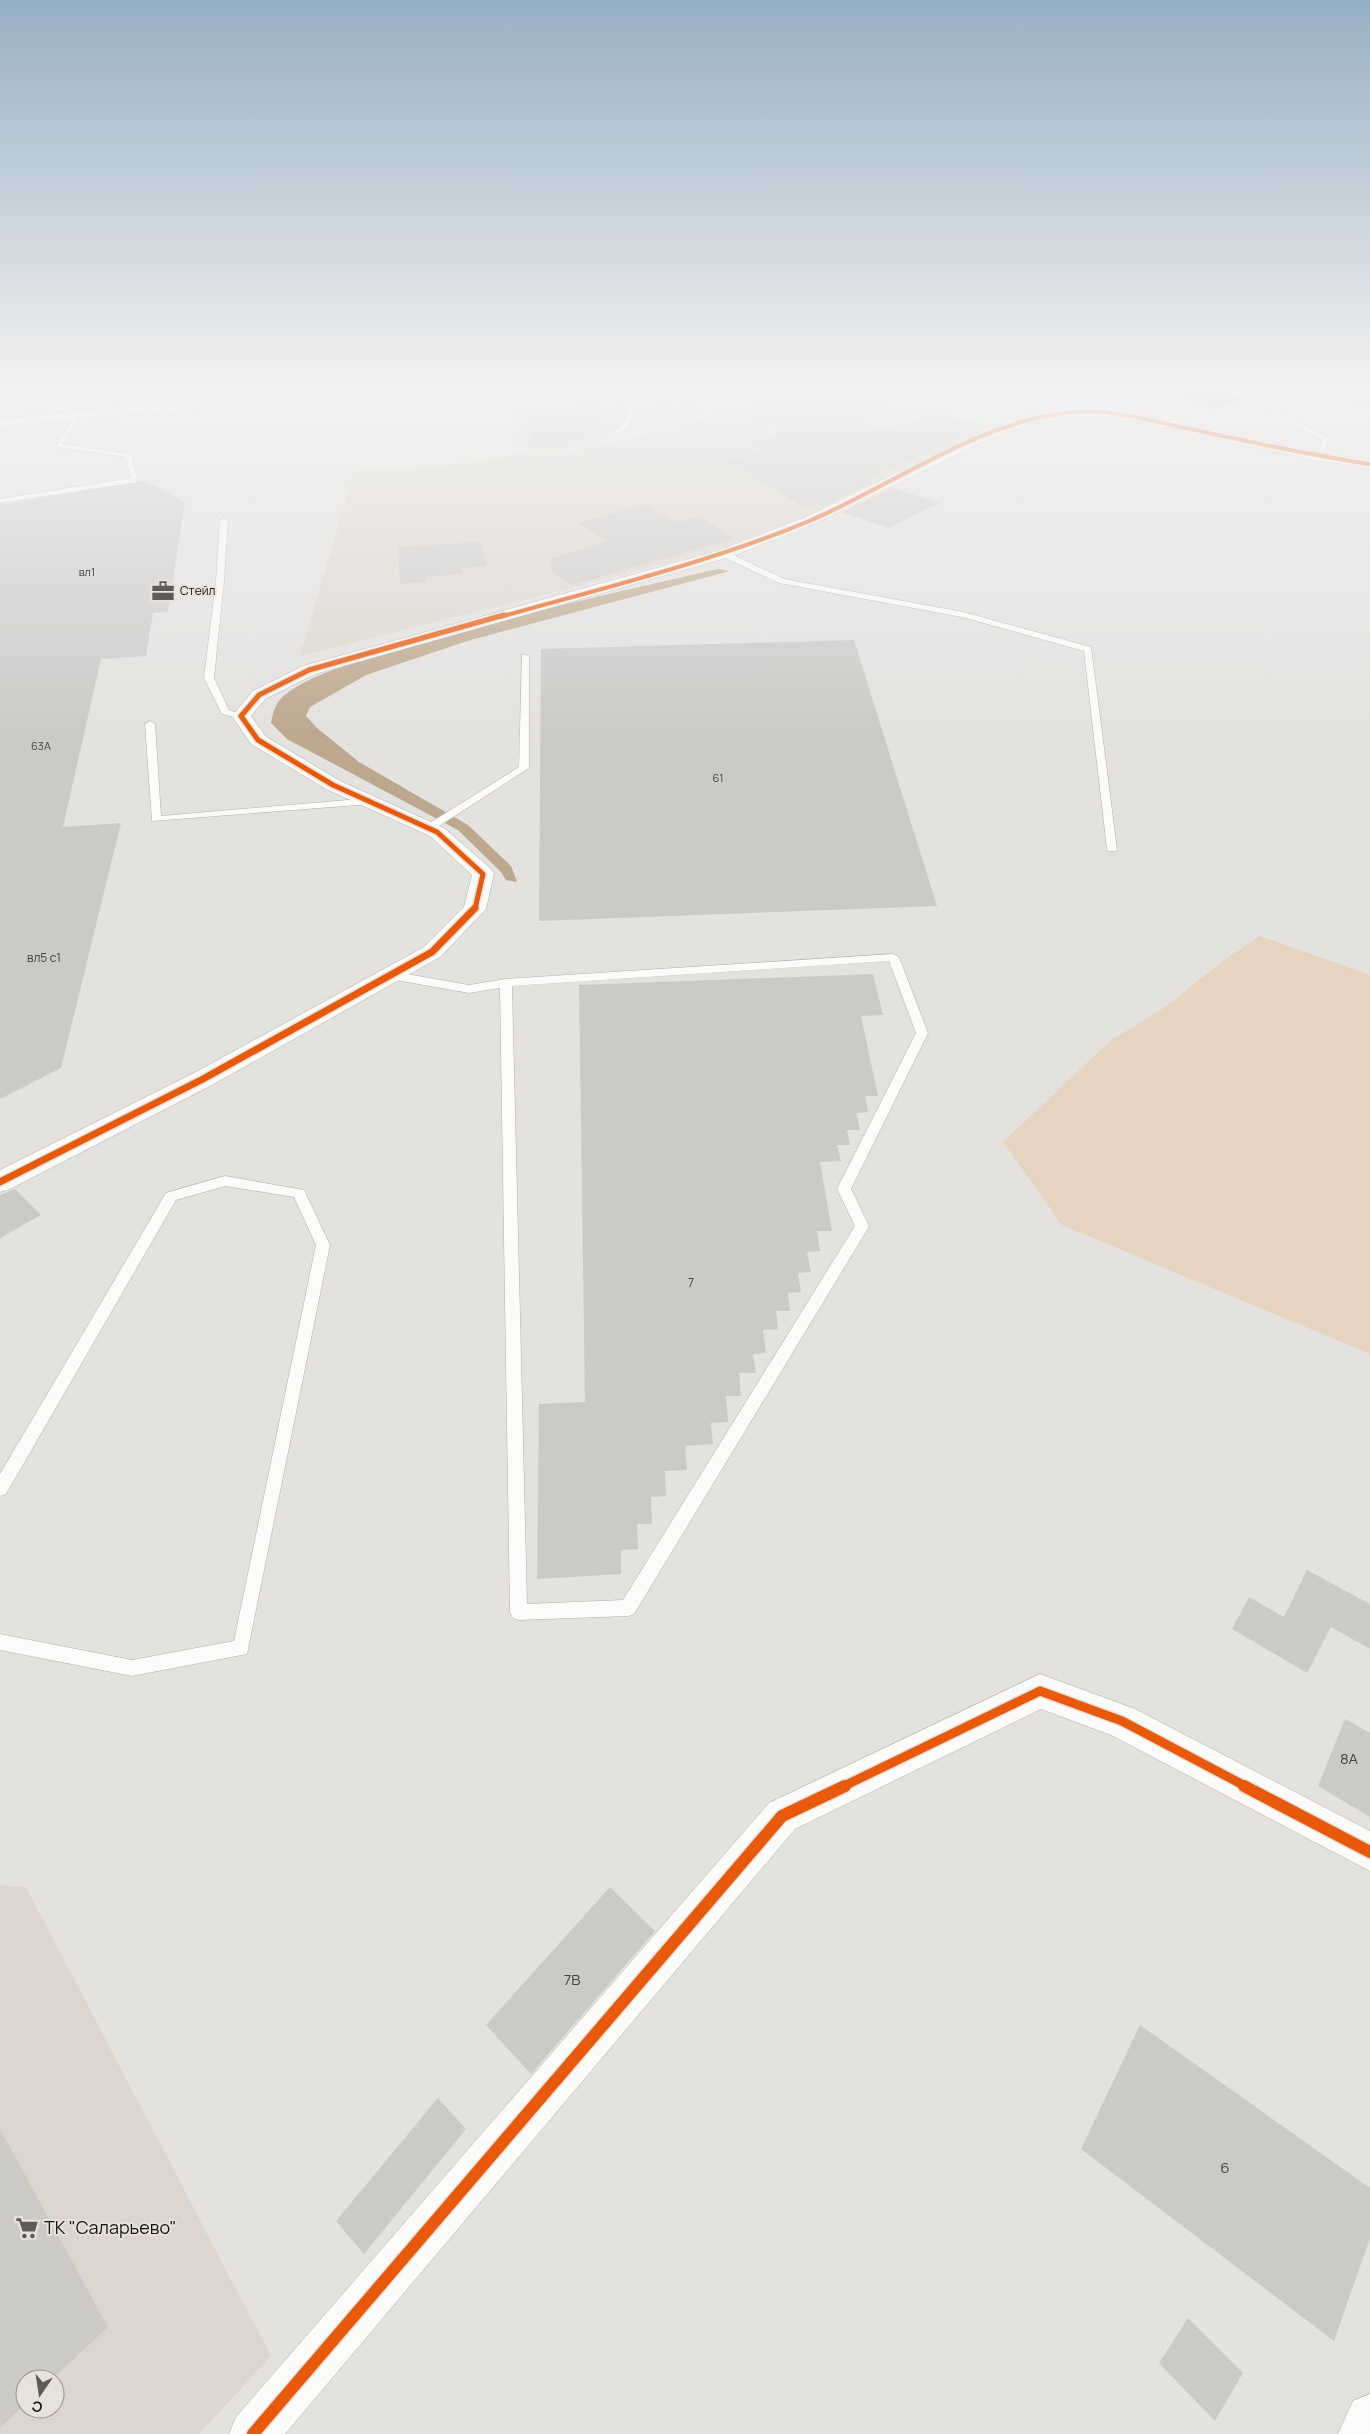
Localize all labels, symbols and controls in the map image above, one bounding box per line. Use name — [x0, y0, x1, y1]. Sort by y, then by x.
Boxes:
house number: вл1 — [79, 564, 95, 579]
office icon: Стейл — [150, 578, 176, 604]
place label: Стейл — [180, 582, 216, 599]
house number: 63А — [31, 738, 51, 753]
house number: 61 — [713, 770, 723, 785]
house number: вл5 с1 — [27, 949, 61, 966]
house number: 7 — [688, 1274, 694, 1291]
house number: 8А — [1340, 1748, 1359, 1769]
house number: 7В — [564, 1969, 580, 1990]
house number: 6 — [1220, 2157, 1230, 2178]
supermarket icon: ТК "Саларьево" — [14, 2215, 40, 2241]
place label: ТК "Саларьево" — [44, 2215, 177, 2239]
north arrow — [15, 2369, 65, 2419]
text: С — [30, 2397, 44, 2418]

